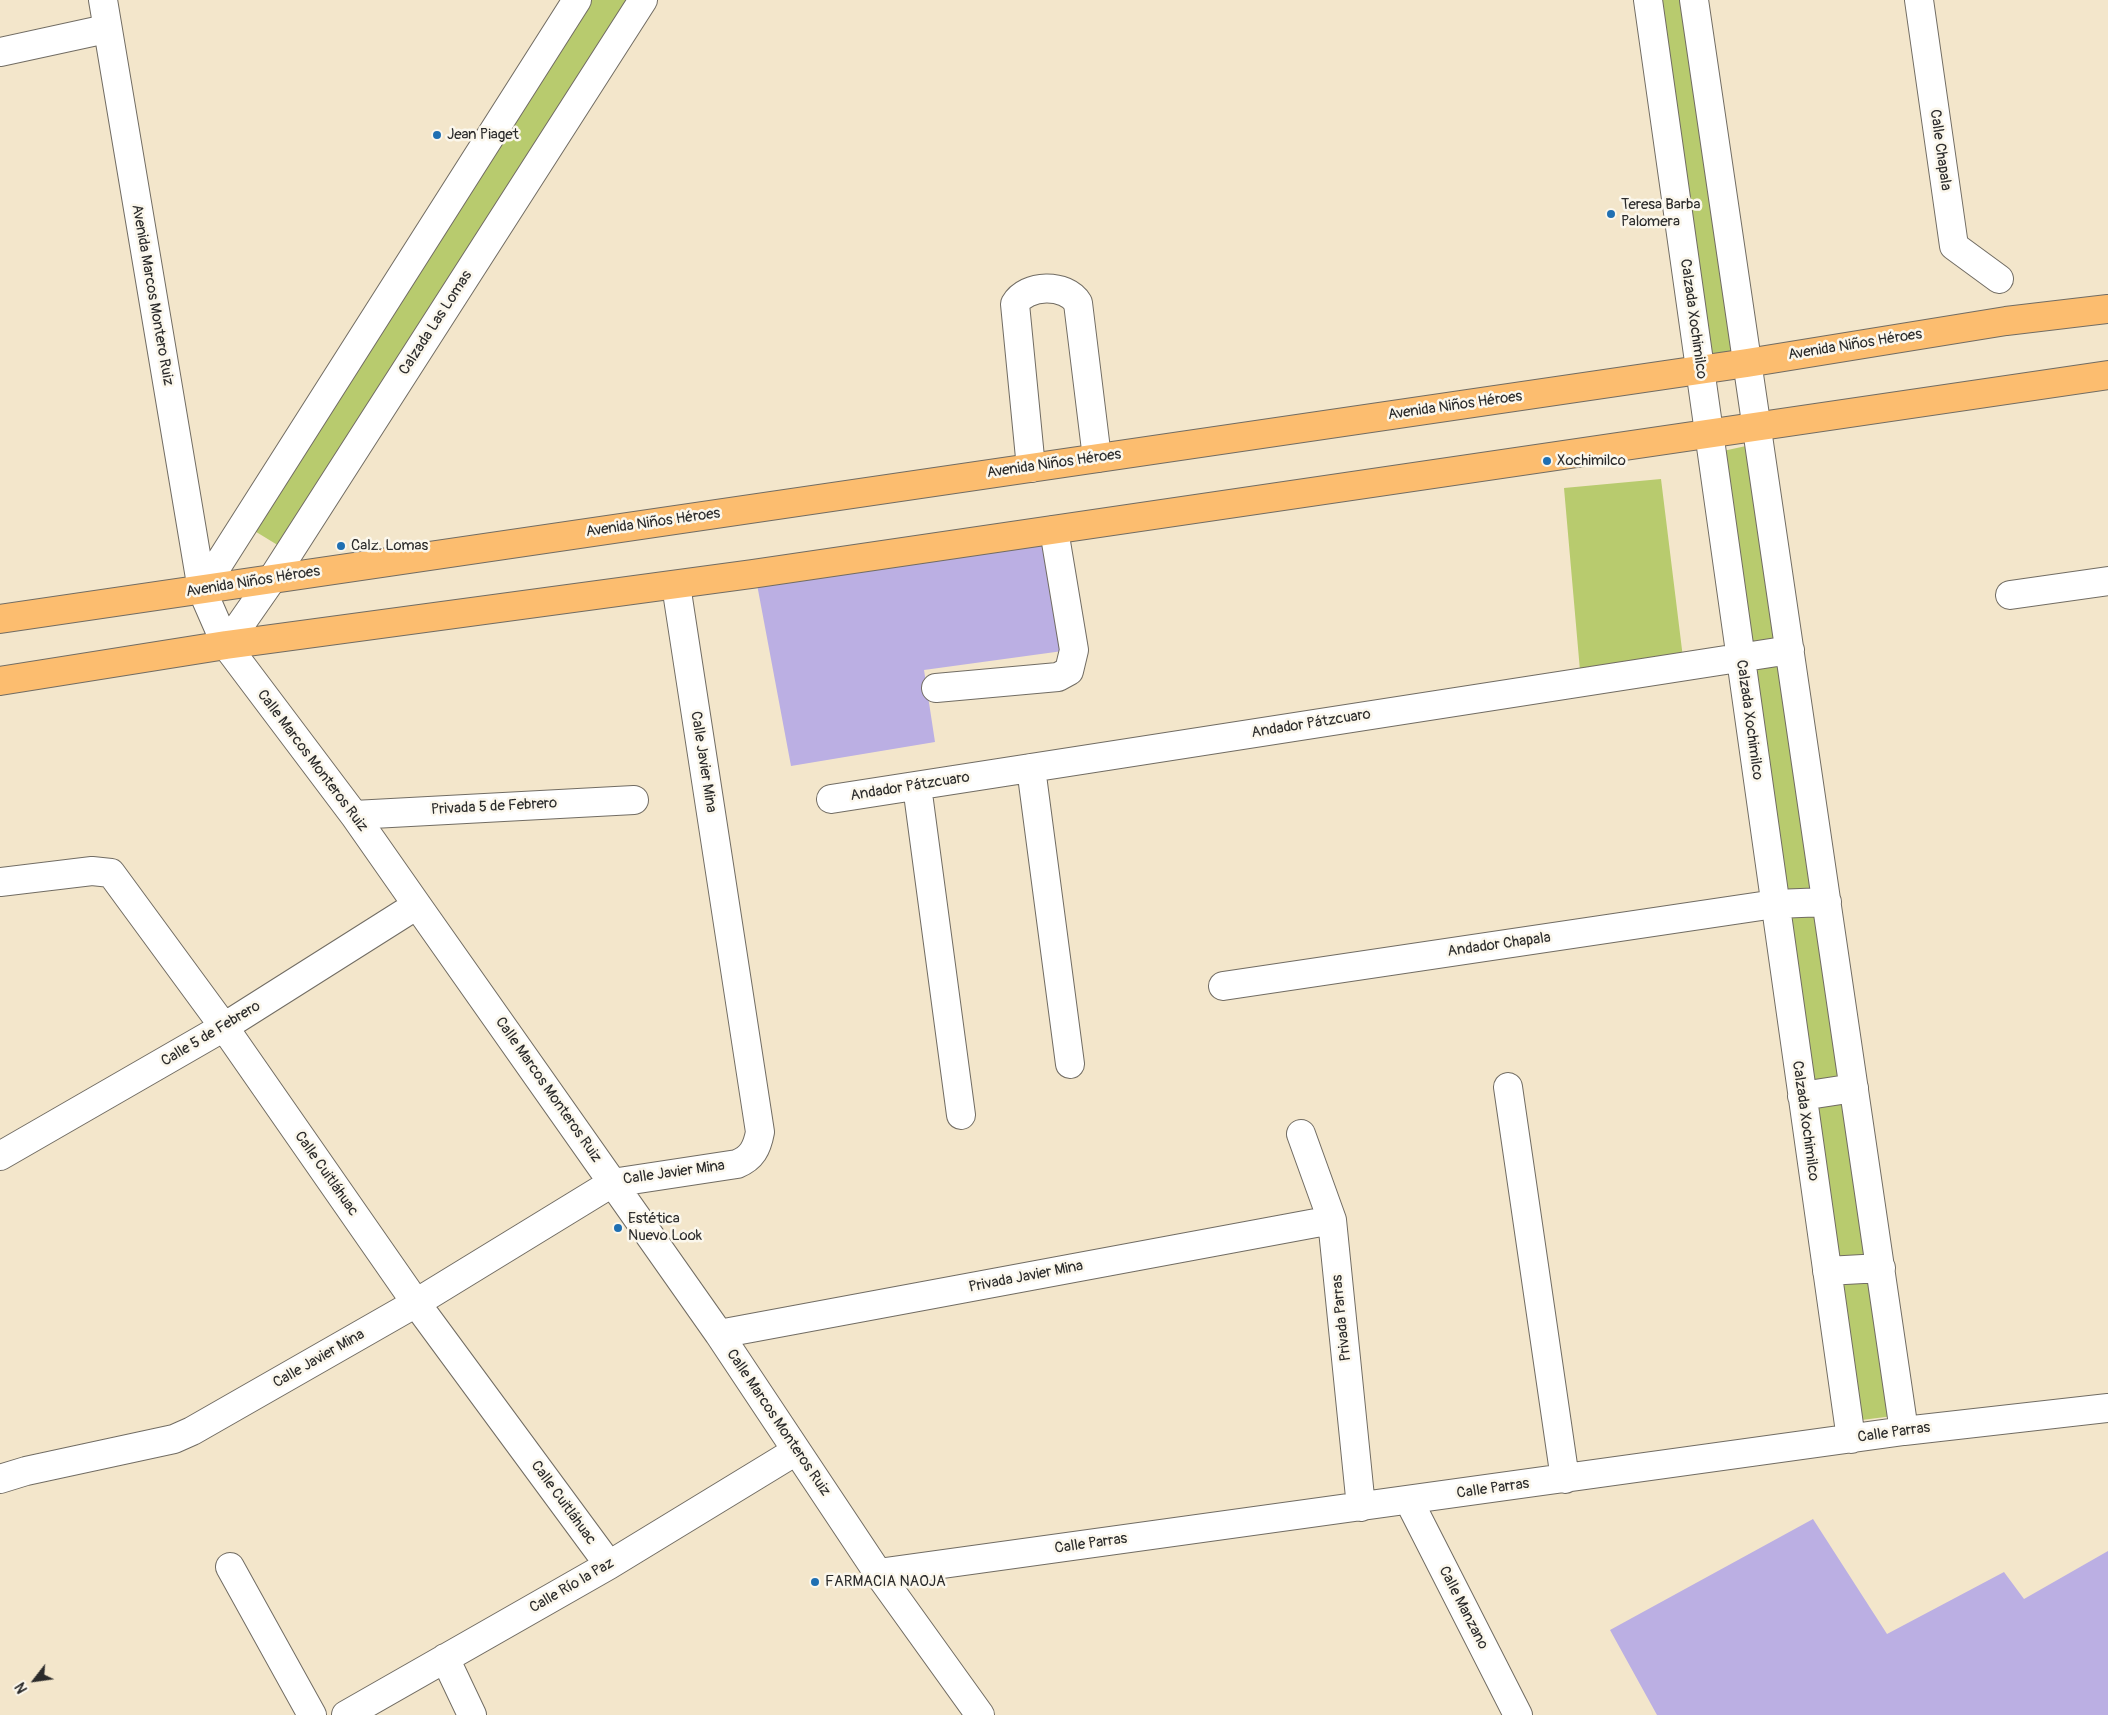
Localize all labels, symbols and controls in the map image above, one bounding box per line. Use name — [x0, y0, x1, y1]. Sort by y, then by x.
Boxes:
street label: Calle Chapala — [1925, 108, 1955, 192]
place label: Jean Piaget — [447, 126, 519, 144]
marker: Jean Piaget — [431, 129, 443, 141]
place label: Teresa Barba Palomera — [1621, 196, 1700, 231]
street label: Avenida Marcos Montero Ruiz — [127, 203, 177, 387]
marker: Teresa Barba Palomera — [1605, 208, 1617, 220]
street label: Calzada Xochimilco — [1676, 258, 1710, 380]
street label: Calzada Las Lomas — [396, 268, 476, 378]
street label: Avenida Niños Héroes — [1787, 326, 1923, 364]
street label: Avenida Niños Héroes — [1387, 388, 1523, 424]
street label: Avenida Niños Héroes — [986, 446, 1122, 482]
place label: Xochimilco — [1557, 452, 1626, 470]
marker: Xochimilco — [1541, 455, 1553, 467]
street label: Avenida Niños Héroes — [585, 505, 721, 541]
place label: Calz. Lomas — [351, 537, 428, 555]
marker: Calz. Lomas — [335, 540, 347, 552]
street label: Avenida Niños Héroes — [185, 563, 321, 601]
street label: Calzada Xochimilco — [1732, 659, 1766, 781]
street label: Calle Marcos Monteros Ruiz — [253, 686, 371, 836]
street label: Andador Pátzcuaro — [1250, 706, 1372, 742]
street label: Calle Javier Mina — [686, 710, 720, 814]
street label: Andador Pátzcuaro — [849, 769, 971, 805]
street label: Privada 5 de Febrero — [431, 795, 557, 819]
street label: Andador Chapala — [1446, 929, 1552, 961]
street label: Calle 5 de Febrero — [158, 997, 264, 1071]
street label: Calle Marcos Monteros Ruiz — [491, 1014, 605, 1166]
street label: Calzada Xochimilco — [1788, 1060, 1822, 1182]
street label: Calle Cuitláhuac — [290, 1128, 362, 1220]
street label: Calle Javier Mina — [622, 1157, 726, 1189]
place label: Estética Nuevo Look — [628, 1210, 702, 1245]
marker: Estética Nuevo Look — [612, 1222, 624, 1234]
street label: Privada Javier Mina — [967, 1257, 1085, 1297]
street label: Privada Parras — [1329, 1274, 1355, 1362]
street label: Calle Javier Mina — [270, 1326, 368, 1392]
street label: Calle Marcos Monteros Ruiz — [722, 1346, 834, 1500]
street label: Calle Parras — [1857, 1419, 1931, 1447]
street label: Calle Cuitláhuac — [527, 1458, 599, 1548]
street label: Calle Parras — [1456, 1475, 1530, 1503]
street label: Calle Parras — [1054, 1530, 1128, 1558]
street label: Calle Río la Paz — [527, 1555, 617, 1617]
street label: Calle Manzano — [1434, 1563, 1492, 1653]
place label: FARMACIA NAOJA — [825, 1573, 946, 1591]
marker: FARMACIA NAOJA — [809, 1576, 821, 1588]
north arrow — [10, 1655, 60, 1705]
text: N — [12, 1679, 31, 1696]

